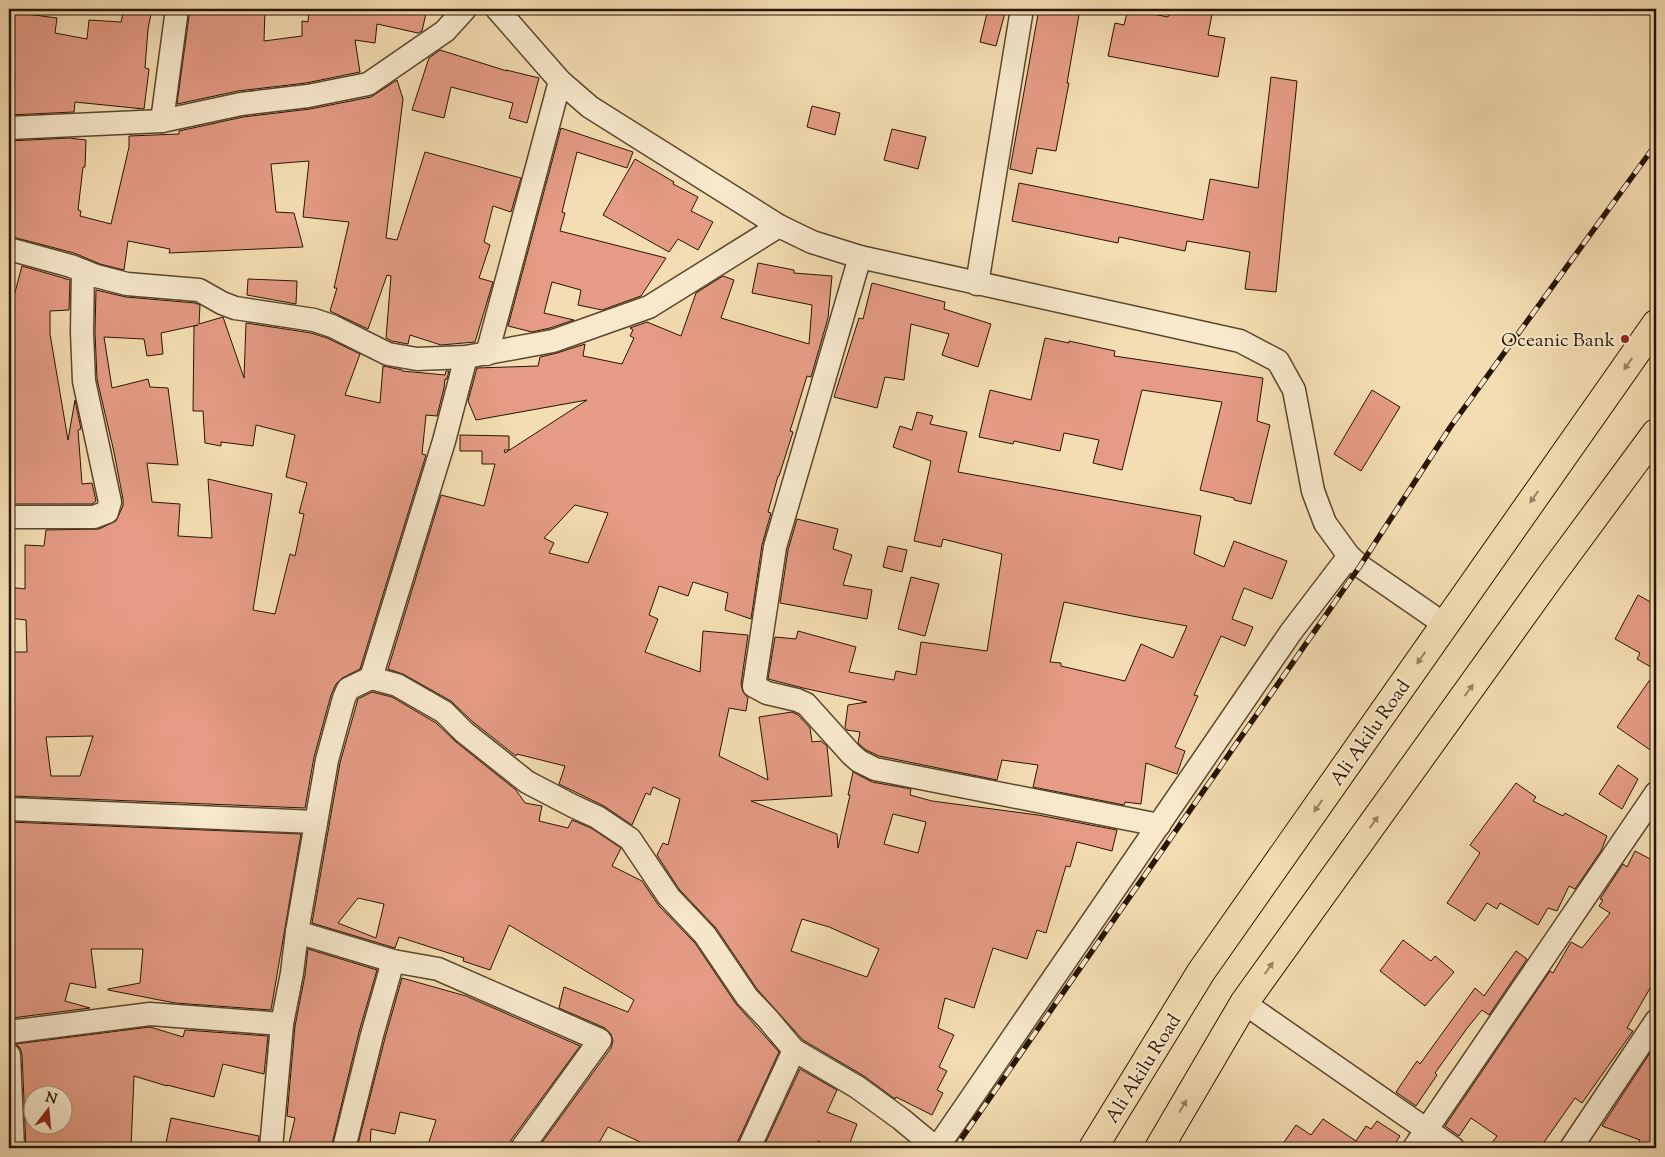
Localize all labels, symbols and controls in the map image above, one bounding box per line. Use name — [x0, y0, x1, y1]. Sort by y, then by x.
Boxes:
place label: Oceanic Bank — [1501, 328, 1616, 355]
marker: Oceanic Bank — [1619, 333, 1631, 345]
one-way arrow — [1623, 357, 1633, 371]
one-way arrow — [1529, 490, 1539, 503]
one-way arrow — [1416, 651, 1426, 665]
street label: Ali Akilu Road — [1324, 675, 1418, 792]
one-way arrow — [1464, 683, 1474, 697]
one-way arrow — [1313, 799, 1323, 813]
one-way arrow — [1369, 815, 1379, 829]
one-way arrow — [1264, 961, 1274, 975]
street label: Ali Akilu Road — [1100, 1009, 1189, 1129]
north arrow — [22, 1084, 72, 1134]
text: N — [43, 1088, 59, 1111]
one-way arrow — [1179, 1099, 1187, 1113]

